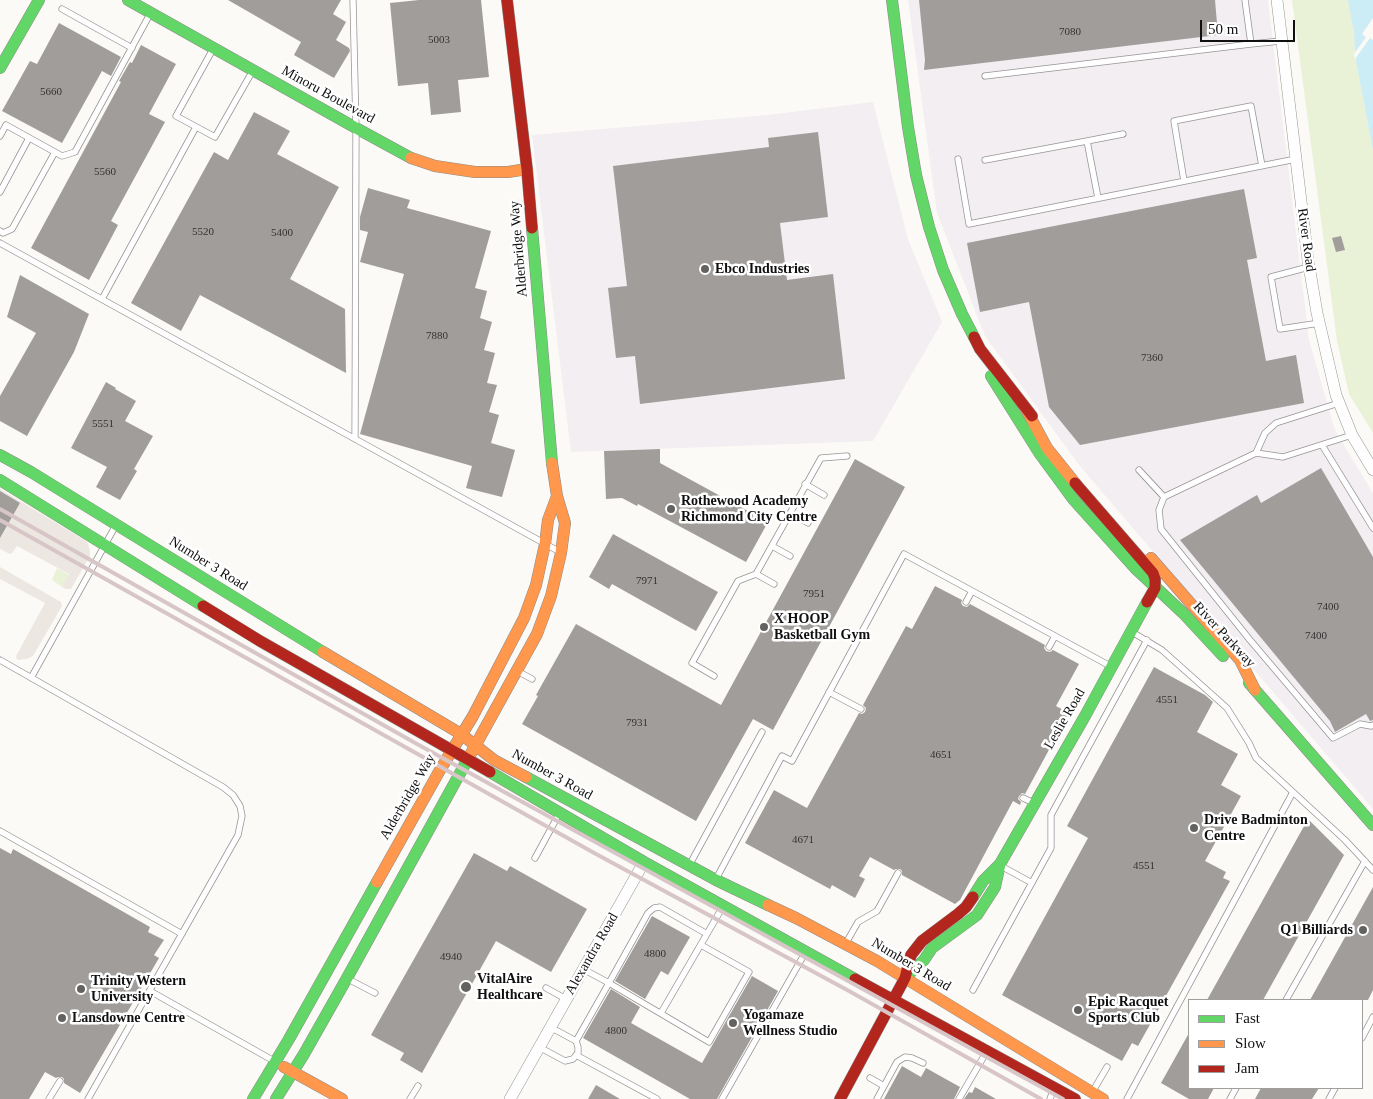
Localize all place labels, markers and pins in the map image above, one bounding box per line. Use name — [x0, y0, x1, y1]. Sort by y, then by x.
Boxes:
place label: Ebco Industries — [715, 261, 821, 277]
marker: Ebco Industries — [699, 263, 711, 275]
place label: Rothewood Academy Richmond City Centre — [681, 493, 831, 526]
marker: Rothewood Academy Richmond City Centre — [665, 503, 677, 515]
place label: X HOOP Basketball Gym — [774, 611, 881, 644]
marker: X HOOP Basketball Gym — [758, 621, 770, 633]
place label: Drive Badminton Centre — [1204, 812, 1320, 844]
marker: Drive Badminton Centre — [1188, 822, 1200, 834]
place label: Q1 Billiards — [1274, 922, 1353, 938]
marker: Q1 Billiards — [1357, 924, 1369, 936]
place label: VitalAire Healthcare — [477, 971, 552, 1004]
place label: Trinity Western University — [91, 973, 196, 1006]
marker: VitalAire Healthcare — [459, 980, 473, 994]
marker: Trinity Western University — [75, 983, 87, 995]
place label: Epic Racquet Sports Club — [1088, 994, 1177, 1026]
marker: Epic Racquet Sports Club — [1072, 1004, 1084, 1016]
place label: Yogamaze Wellness Studio — [743, 1007, 852, 1040]
place label: Lansdowne Centre — [72, 1010, 200, 1026]
marker: Lansdowne Centre — [56, 1012, 68, 1024]
marker: Yogamaze Wellness Studio — [727, 1017, 739, 1029]

